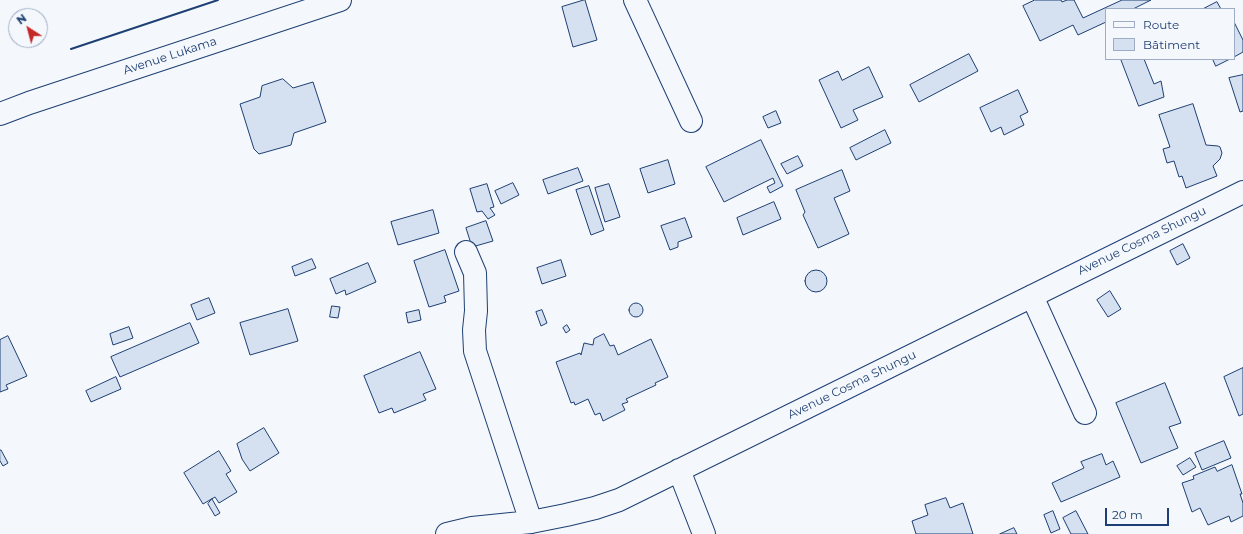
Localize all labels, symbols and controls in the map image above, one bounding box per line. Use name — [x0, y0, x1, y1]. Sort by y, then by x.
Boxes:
north arrow — [8, 8, 48, 48]
legend — [1105, 8, 1235, 60]
text: N — [14, 11, 29, 27]
text: Route — [1143, 17, 1179, 32]
street label: Avenue Lukama — [121, 34, 219, 78]
text: Bâtiment — [1143, 37, 1200, 52]
street label: Avenue Cosma Shungu — [1075, 204, 1209, 278]
street label: Avenue Cosma Shungu — [785, 348, 919, 422]
scale bar — [1107, 500, 1171, 526]
text: 20 m — [1112, 507, 1143, 522]

